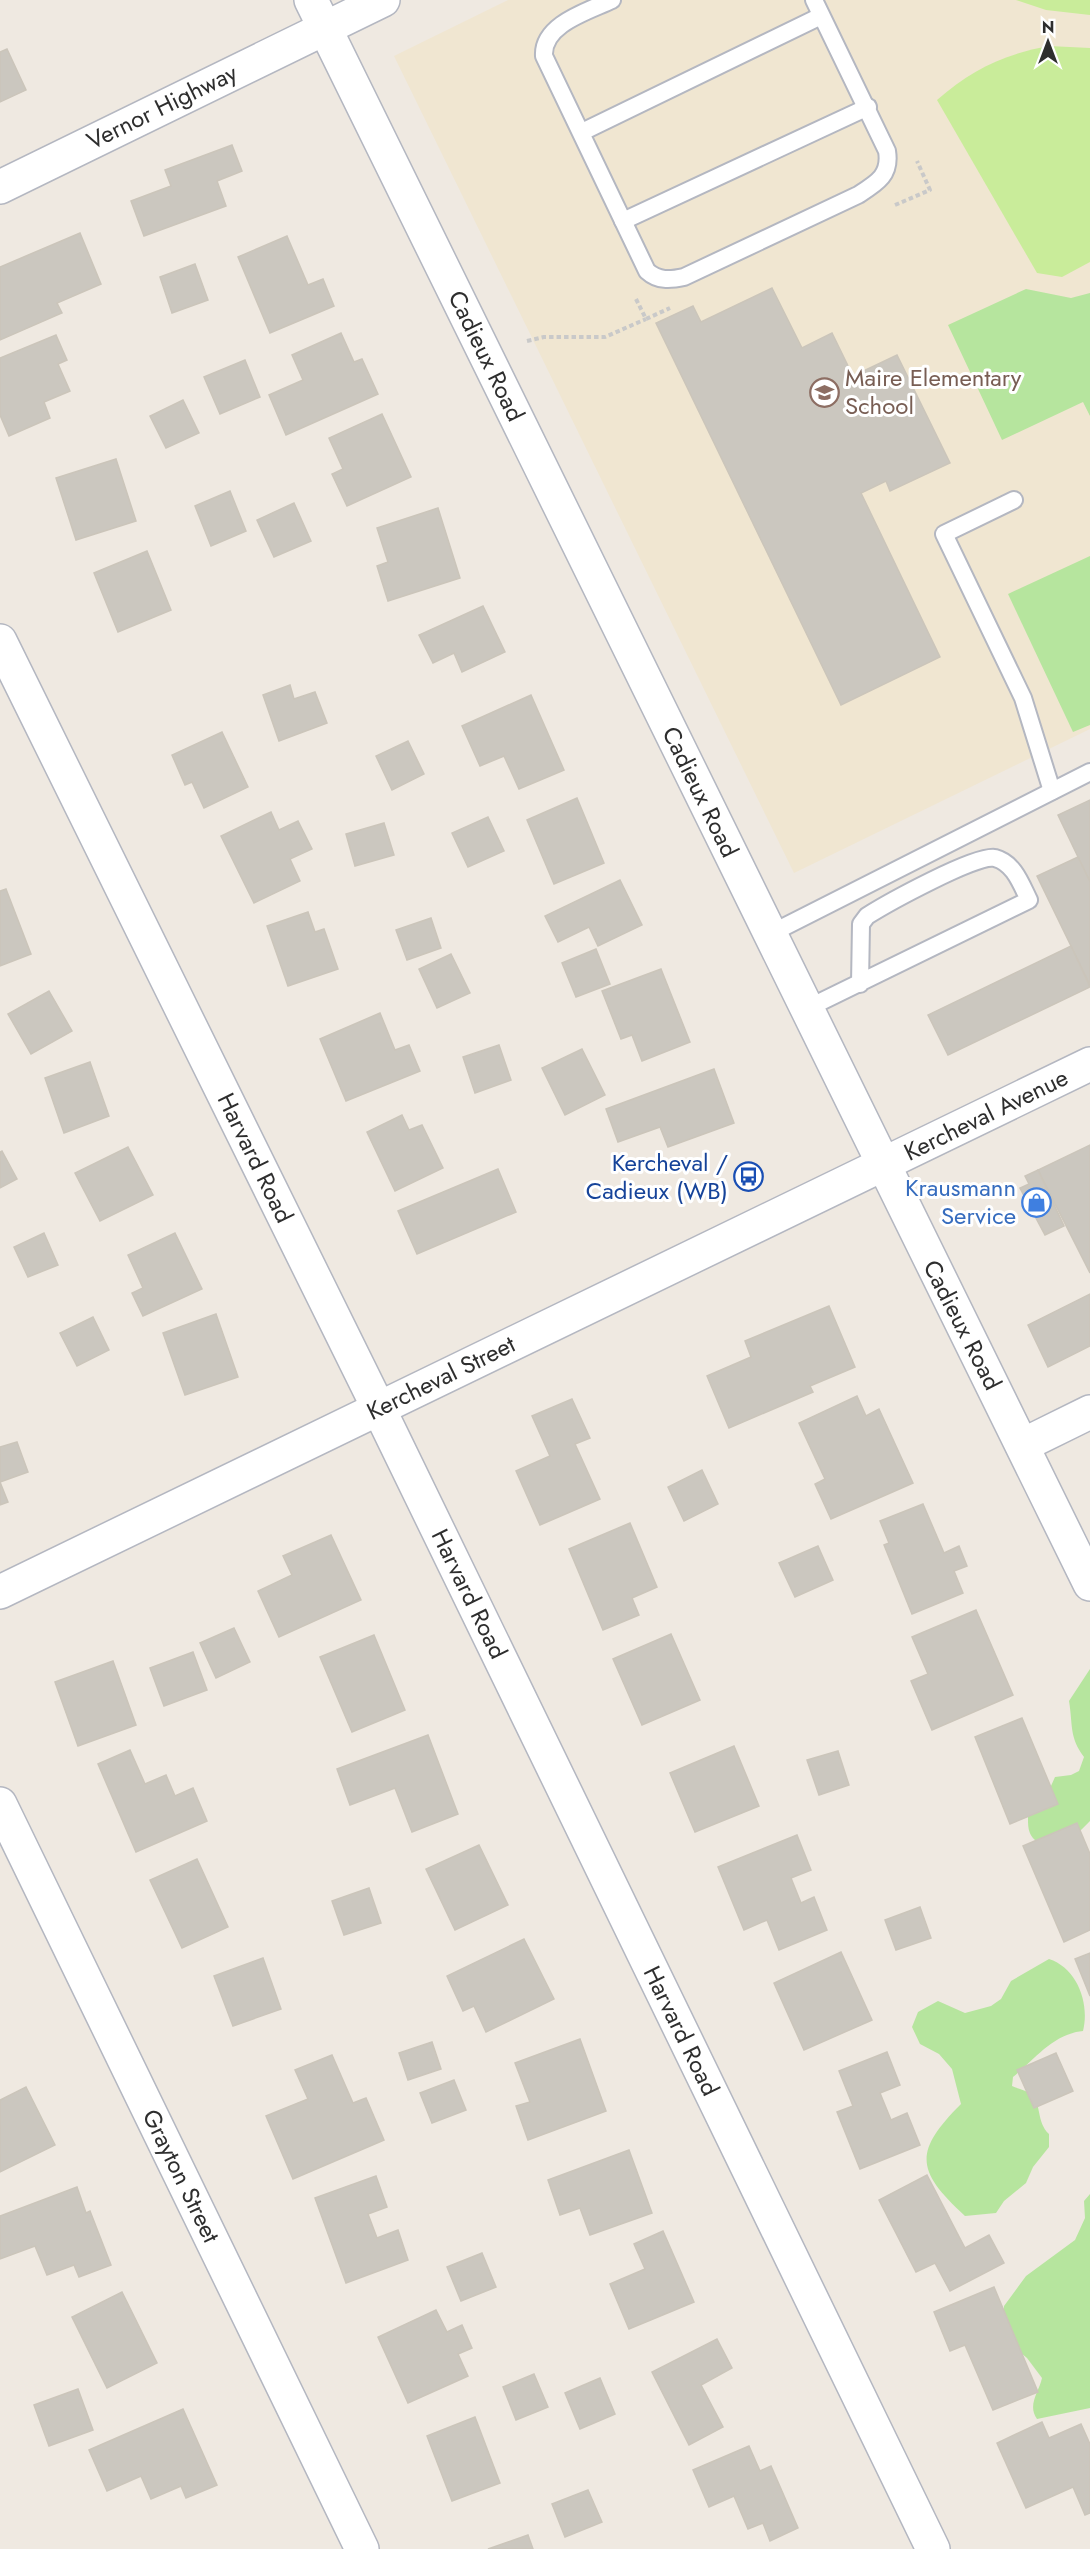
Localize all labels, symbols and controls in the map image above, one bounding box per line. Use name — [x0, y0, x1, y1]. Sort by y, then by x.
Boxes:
north arrow — [1018, 12, 1078, 72]
text: N — [1042, 16, 1054, 39]
street label: Vernor Highway — [81, 55, 243, 158]
street label: Cadieux Road — [440, 284, 533, 427]
place label: Maire Elementary School — [845, 360, 1022, 423]
school or university icon: Maire Elementary School — [808, 376, 840, 408]
street label: Cadieux Road — [654, 720, 747, 863]
street label: Kercheval Avenue — [898, 1060, 1074, 1169]
street label: Harvard Road — [209, 1087, 302, 1229]
place label: Kercheval / Cadieux (WB) — [586, 1145, 728, 1208]
bus stop icon: Kercheval / Cadieux (WB) — [733, 1161, 765, 1193]
place label: Krausmann Service — [905, 1170, 1016, 1233]
shop icon: Krausmann Service — [1021, 1186, 1053, 1218]
street label: Cadieux Road — [915, 1254, 1010, 1396]
street label: Kercheval Street — [361, 1326, 521, 1429]
street label: Harvard Road — [423, 1523, 516, 1665]
street label: Harvard Road — [635, 1960, 728, 2102]
street label: Grayton Street — [134, 2103, 229, 2249]

